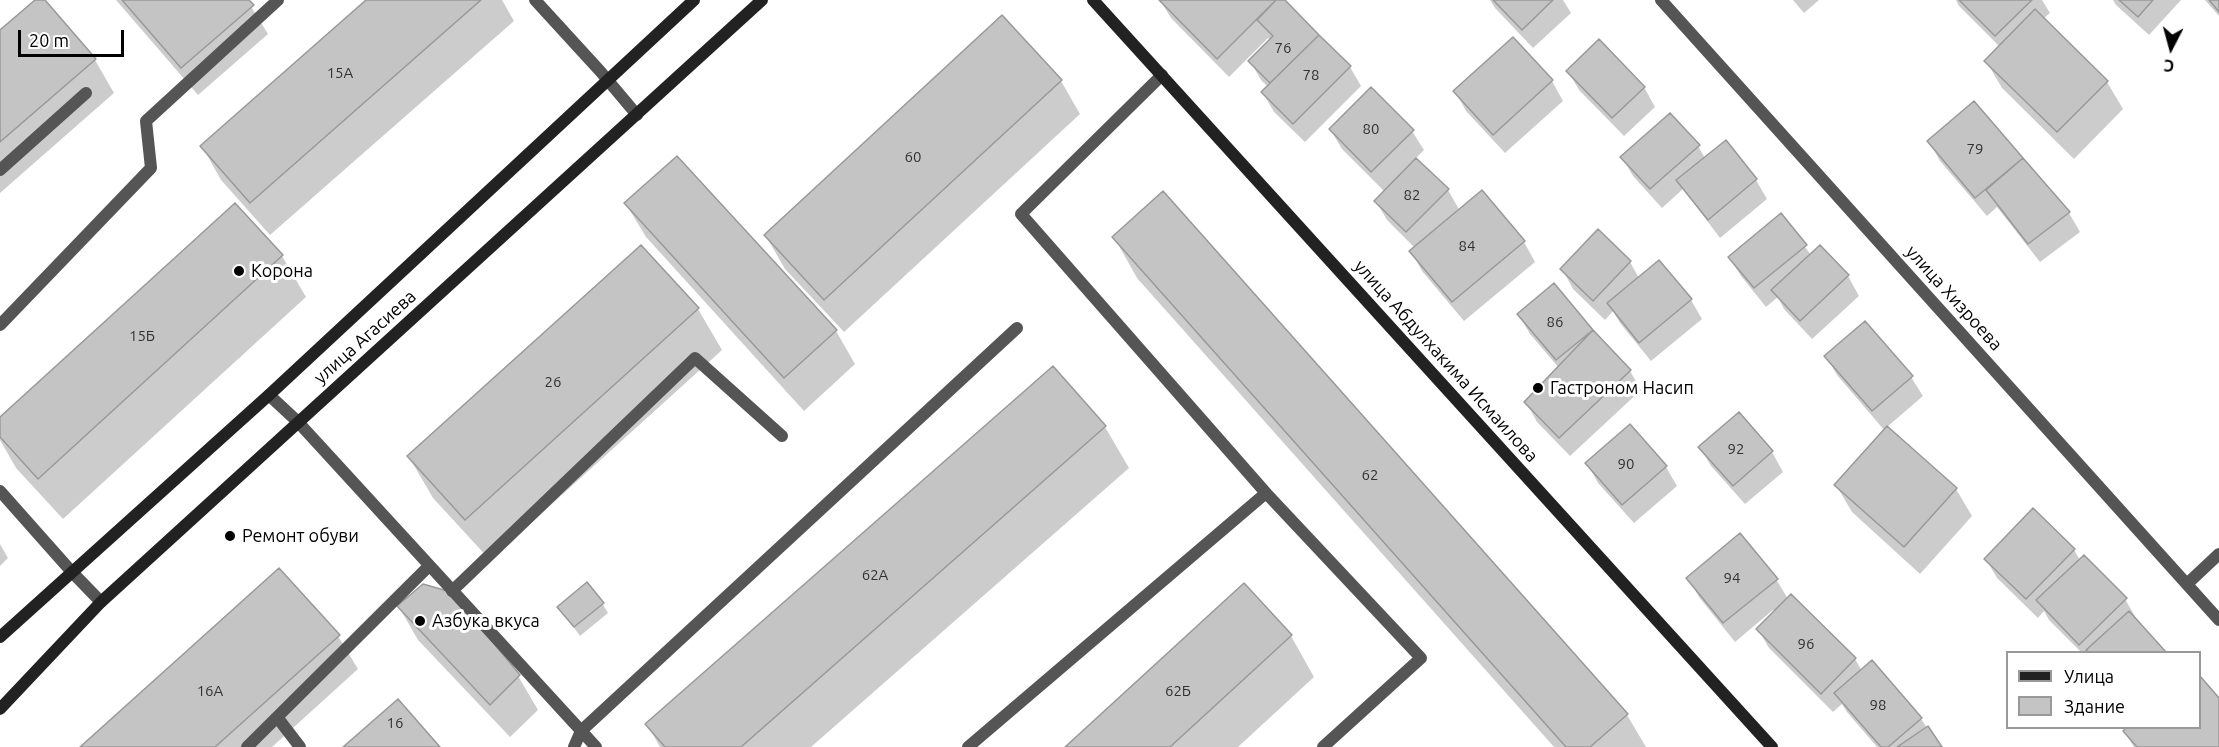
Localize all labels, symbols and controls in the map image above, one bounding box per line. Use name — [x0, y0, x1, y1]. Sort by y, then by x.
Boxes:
scale bar — [21, 18, 128, 56]
north arrow — [2141, 18, 2201, 78]
text: 20 m — [29, 30, 69, 50]
house number: 76 — [1275, 39, 1291, 57]
text: С — [2163, 56, 2175, 75]
house number: 15А — [327, 64, 353, 82]
house number: 78 — [1303, 66, 1319, 84]
house number: 80 — [1363, 120, 1379, 138]
house number: 79 — [1967, 140, 1983, 158]
house number: 60 — [905, 148, 921, 166]
house number: 82 — [1404, 186, 1420, 204]
house number: 84 — [1459, 237, 1475, 255]
street label: улица Хизроева — [1901, 241, 2007, 355]
street label: улица Абдулхакима Исмаилова — [1349, 255, 1543, 467]
place label: Корона — [251, 260, 313, 282]
marker: Корона — [232, 264, 246, 278]
street label: улица Агасиева — [310, 286, 420, 388]
house number: 86 — [1547, 313, 1563, 331]
house number: 15Б — [129, 327, 155, 345]
house number: 26 — [545, 373, 561, 391]
place label: Гастроном Насип — [1550, 377, 1694, 399]
marker: Гастроном Насип — [1531, 381, 1545, 395]
house number: 92 — [1728, 440, 1744, 458]
house number: 90 — [1618, 455, 1634, 473]
house number: 62 — [1362, 466, 1378, 484]
place label: Ремонт обуви — [242, 525, 359, 547]
marker: Ремонт обуви — [223, 529, 237, 543]
house number: 62А — [862, 566, 888, 584]
house number: 94 — [1724, 569, 1740, 587]
place label: Азбука вкуса — [432, 610, 540, 632]
marker: Азбука вкуса — [413, 614, 427, 628]
house number: 96 — [1798, 635, 1814, 653]
legend — [2006, 651, 2201, 729]
text: Улица — [2064, 666, 2114, 686]
house number: 16А — [197, 682, 223, 700]
house number: 62Б — [1165, 682, 1191, 700]
house number: 98 — [1870, 696, 1886, 714]
text: Здание — [2064, 696, 2125, 716]
house number: 16 — [387, 714, 403, 732]

